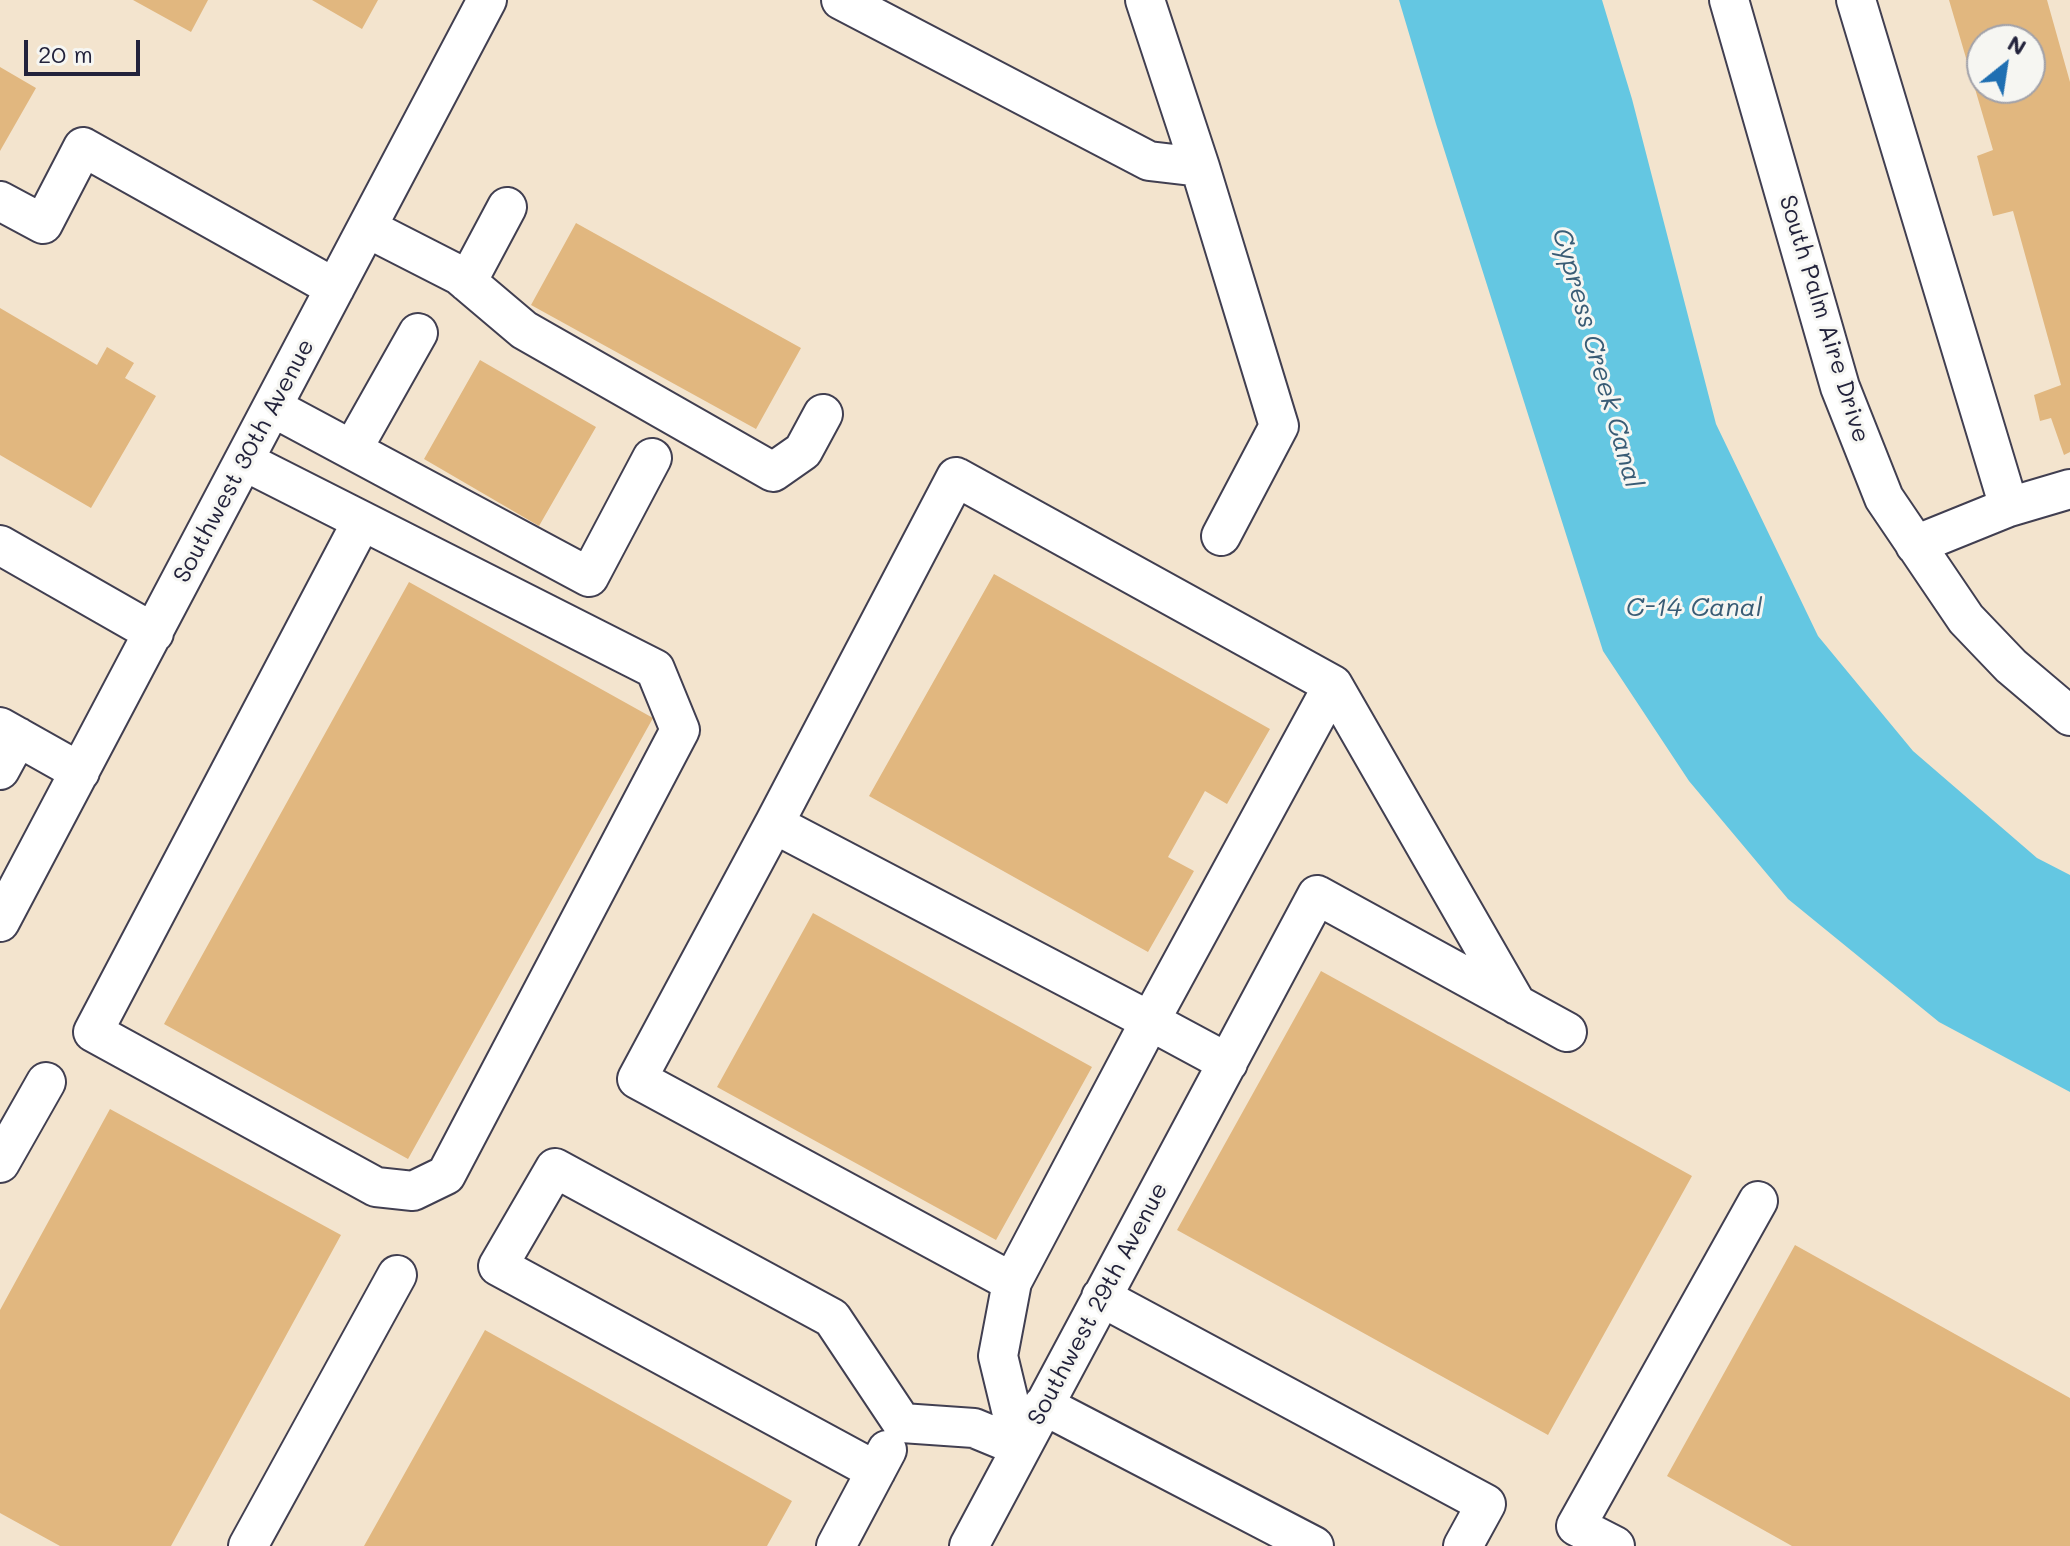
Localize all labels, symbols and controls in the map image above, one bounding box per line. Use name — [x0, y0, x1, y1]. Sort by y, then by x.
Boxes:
scale bar — [28, 24, 144, 74]
north arrow — [1966, 24, 2046, 104]
text: N — [2003, 28, 2032, 61]
text: 20 m — [38, 38, 93, 69]
street label: South Palm Aire Drive — [1773, 192, 1875, 446]
water label: Cypress Creek Canal — [1545, 225, 1649, 491]
street label: Southwest 30th Avenue — [167, 334, 321, 588]
water label: C-14 Canal — [1626, 592, 1762, 624]
street label: Southwest 29th Avenue — [1022, 1178, 1174, 1430]

